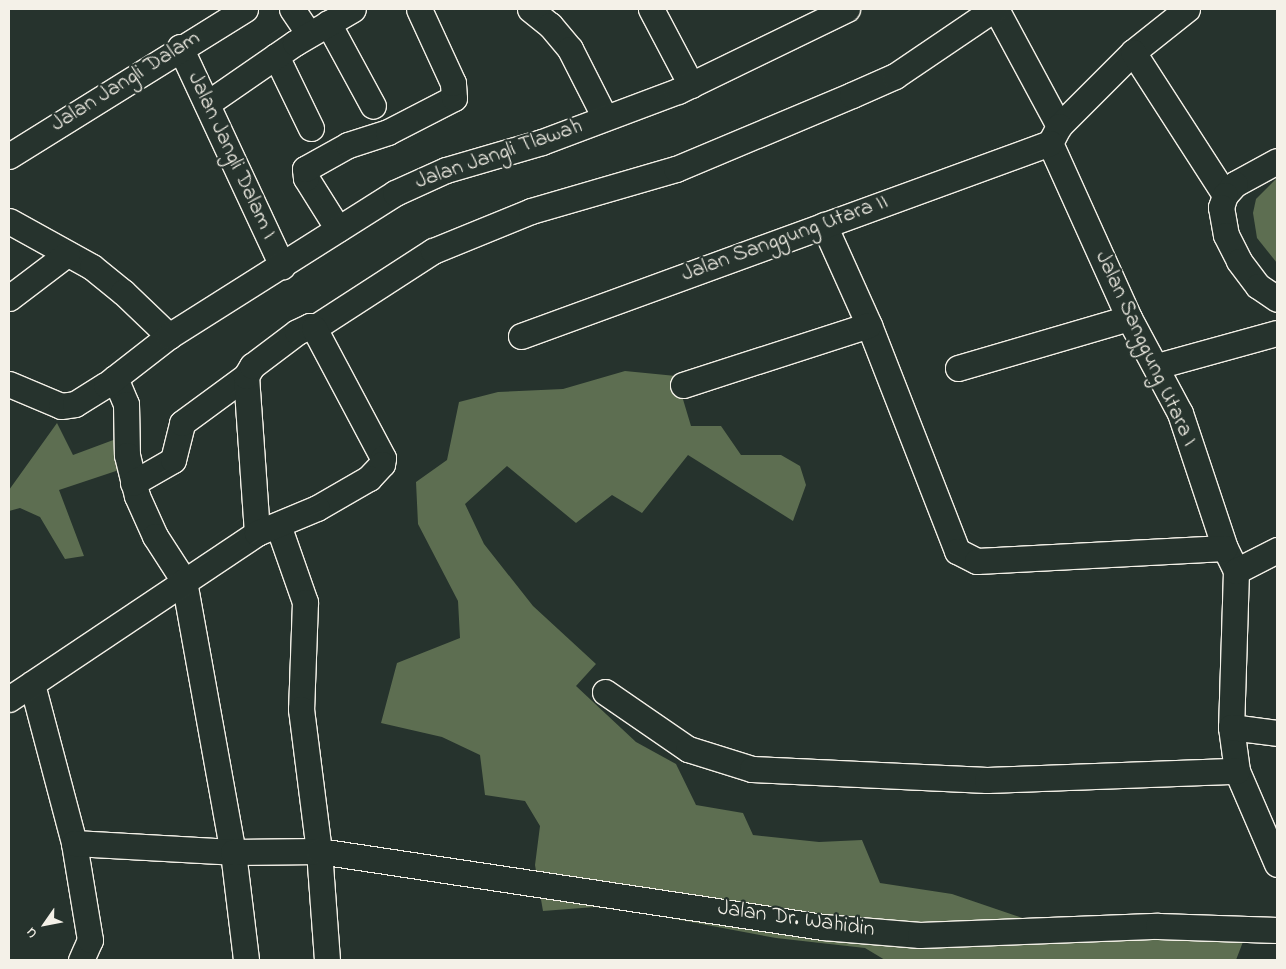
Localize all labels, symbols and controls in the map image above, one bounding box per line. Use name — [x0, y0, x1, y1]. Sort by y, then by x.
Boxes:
street label: Jalan Jangli Dalam — [47, 26, 205, 138]
street label: Jalan Jangli Dalam I — [181, 68, 281, 244]
street label: Jalan Jangli Tlawah — [412, 114, 586, 196]
street label: Jalan Sanggung Utara II — [678, 189, 892, 289]
street label: Jalan Sanggung Utara I — [1088, 247, 1202, 451]
street label: Jalan Dr. Wahidin — [716, 896, 876, 944]
north arrow — [20, 899, 70, 949]
text: U — [21, 923, 43, 942]

